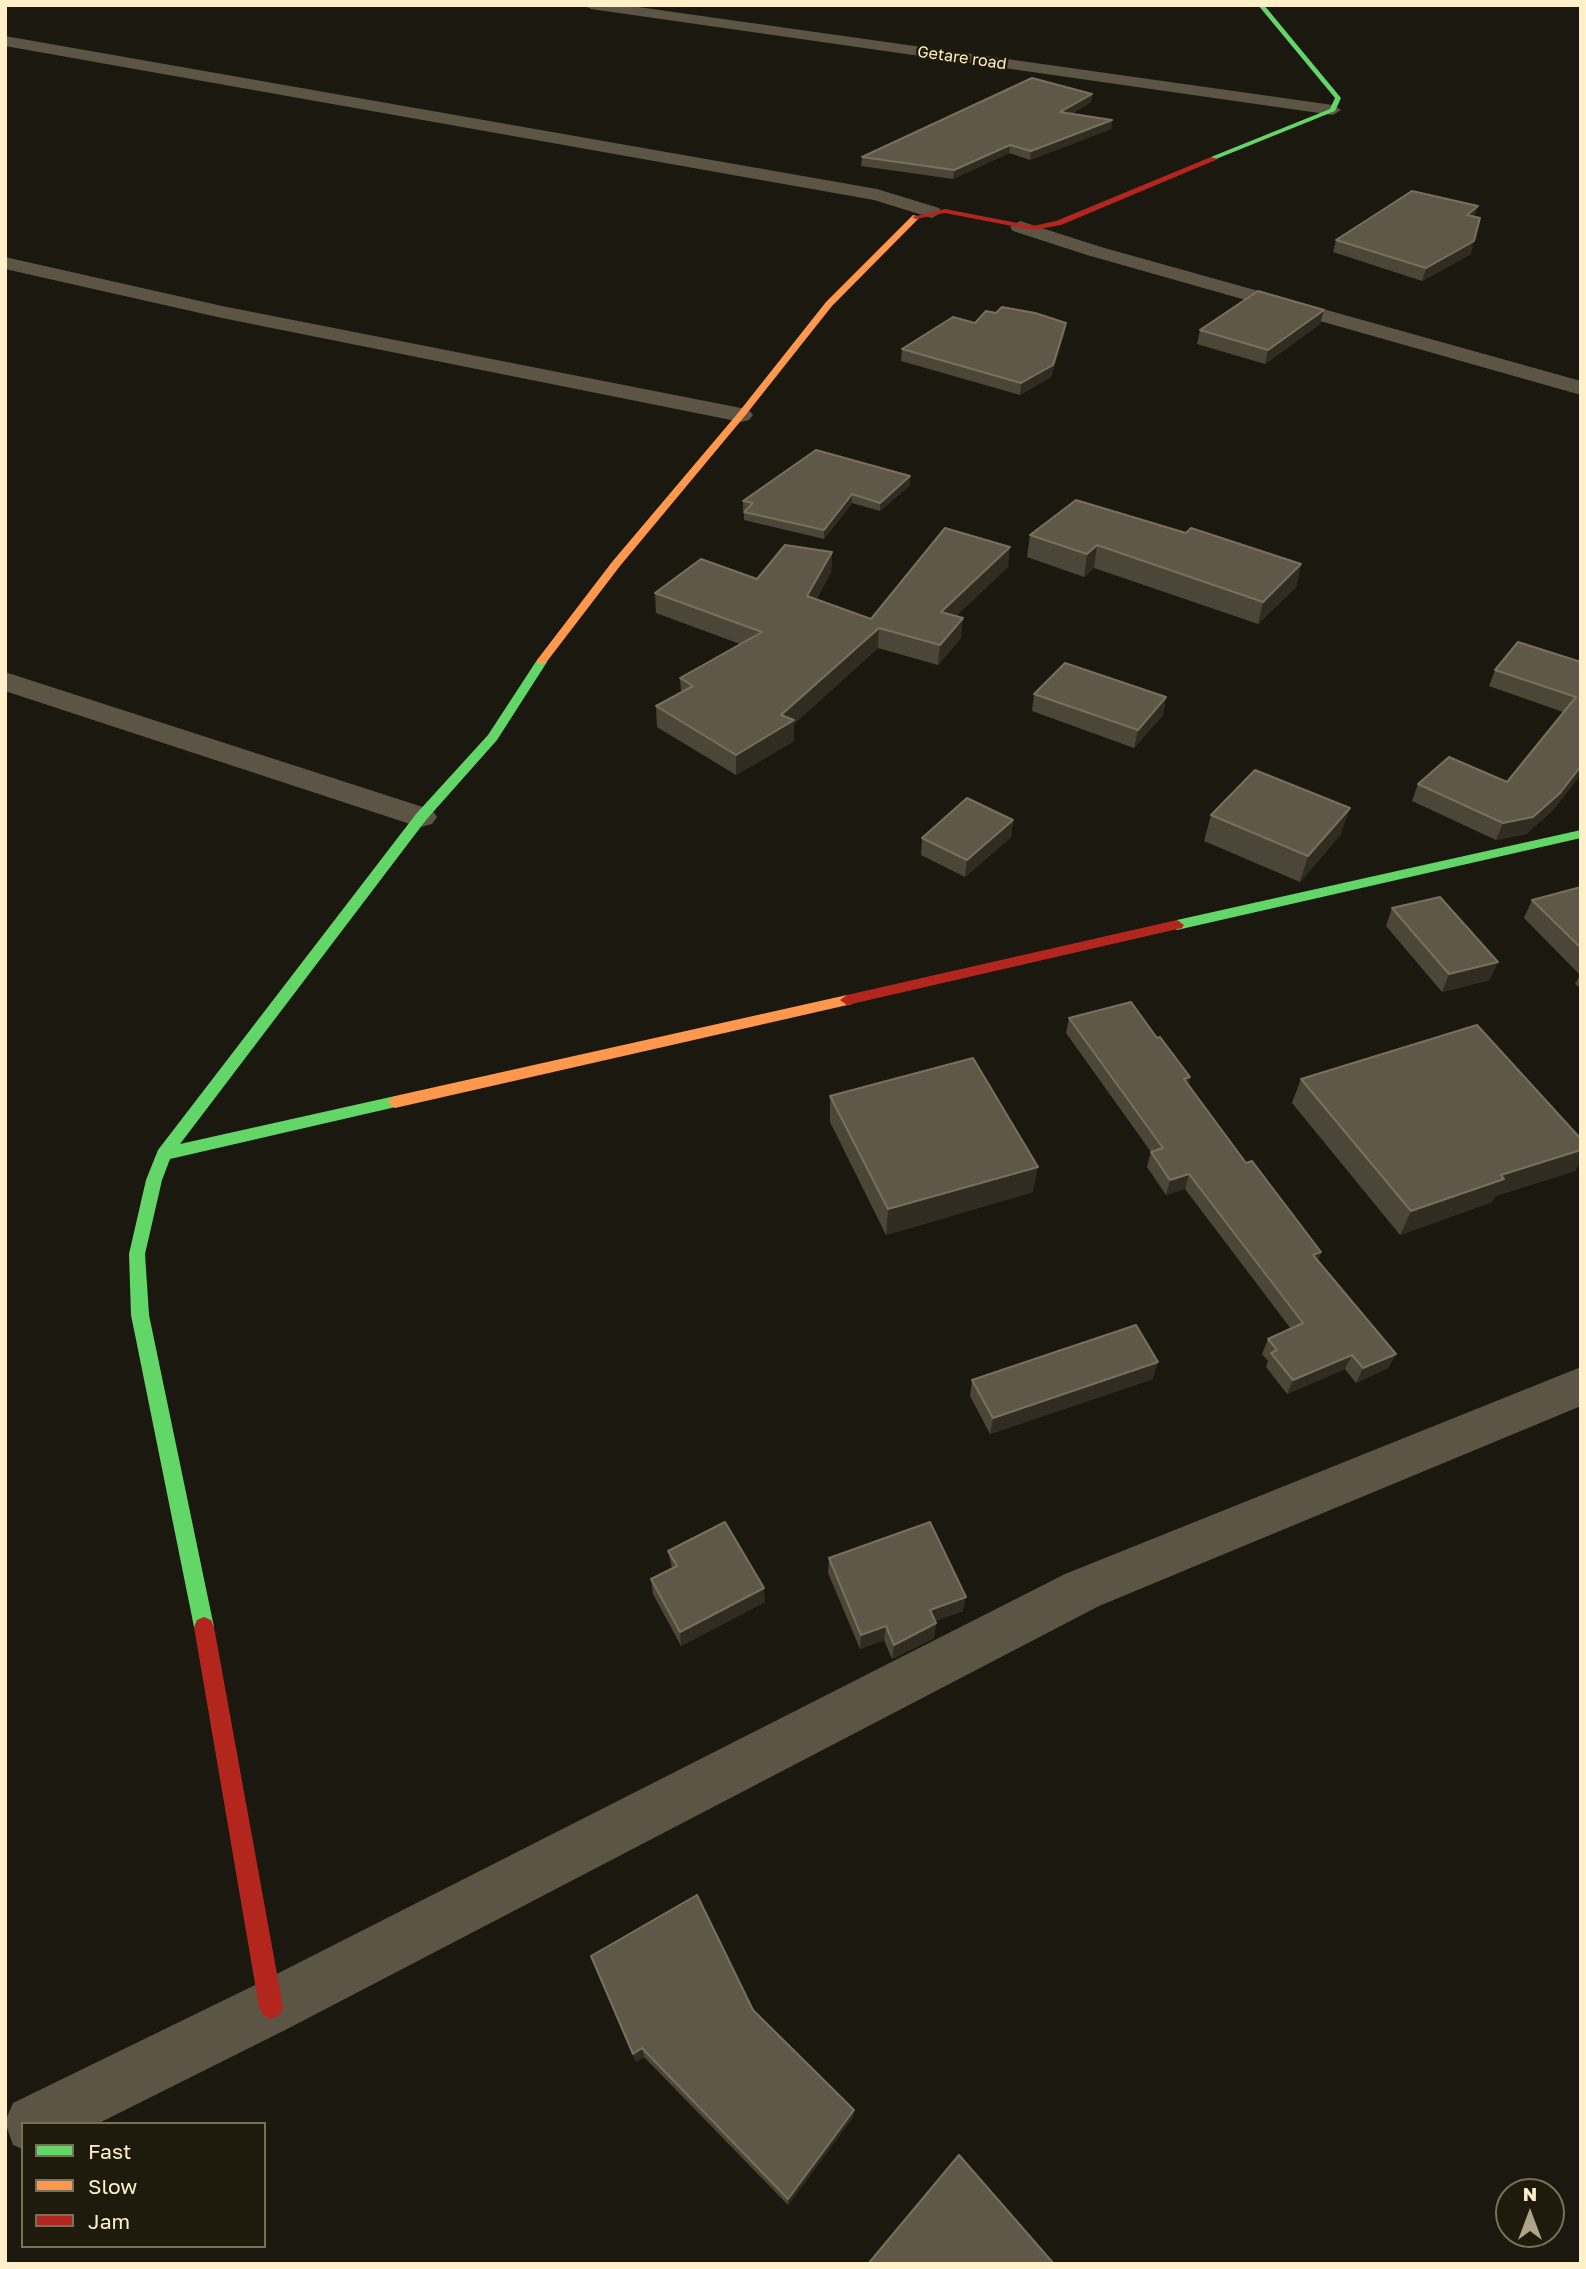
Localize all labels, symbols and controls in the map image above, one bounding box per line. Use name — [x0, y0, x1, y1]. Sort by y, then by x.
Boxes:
street label: Getare road — [916, 42, 1008, 74]
legend — [21, 2122, 266, 2248]
text: Fast — [88, 2138, 131, 2164]
text: Slow — [88, 2173, 137, 2199]
north arrow — [1495, 2178, 1565, 2248]
text: N — [1523, 2182, 1537, 2205]
text: Jam — [88, 2208, 130, 2234]

